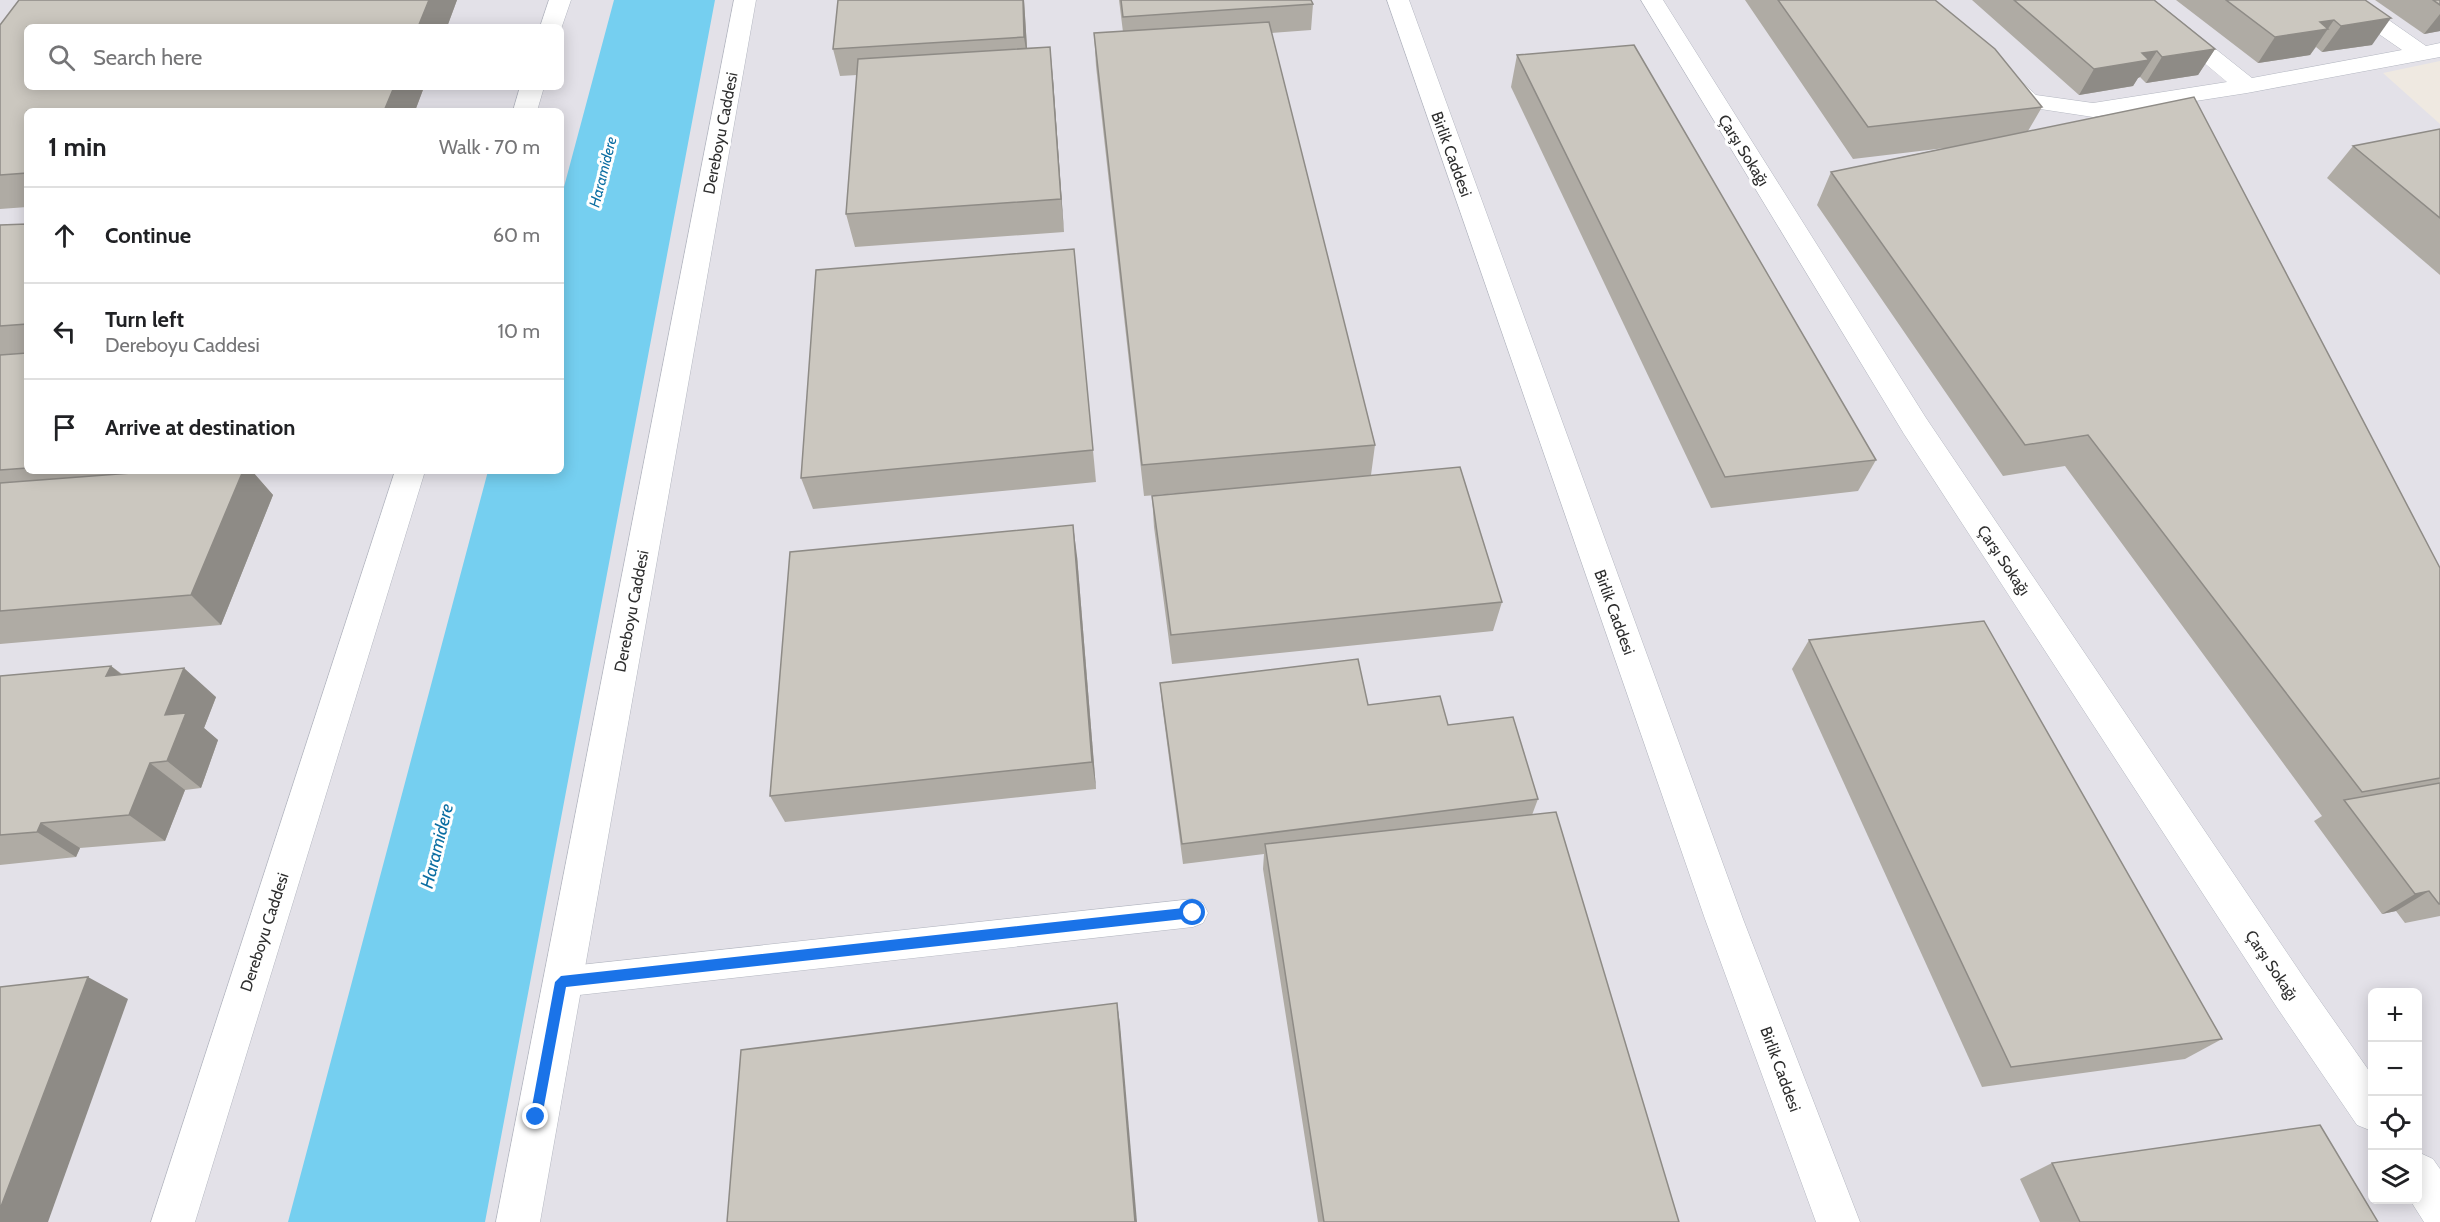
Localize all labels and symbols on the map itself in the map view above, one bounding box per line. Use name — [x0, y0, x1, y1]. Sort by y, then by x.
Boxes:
street label: Dereboyu Caddesi — [699, 70, 742, 196]
street label: Birlik Caddesi — [1427, 109, 1476, 199]
street label: Çarşı Sokağı — [1714, 111, 1773, 189]
water label: Haramidere — [586, 135, 620, 209]
street label: Çarşı Sokağı — [1973, 522, 2034, 599]
street label: Dereboyu Caddesi — [610, 548, 653, 674]
street label: Birlik Caddesi — [1590, 567, 1639, 657]
water label: Haramidere — [416, 801, 458, 891]
street label: Dereboyu Caddesi — [236, 870, 293, 994]
route start — [1179, 899, 1205, 925]
street label: Çarşı Sokağı — [2241, 927, 2302, 1004]
street label: Birlik Caddesi — [1756, 1024, 1805, 1114]
route end — [522, 1103, 548, 1129]

